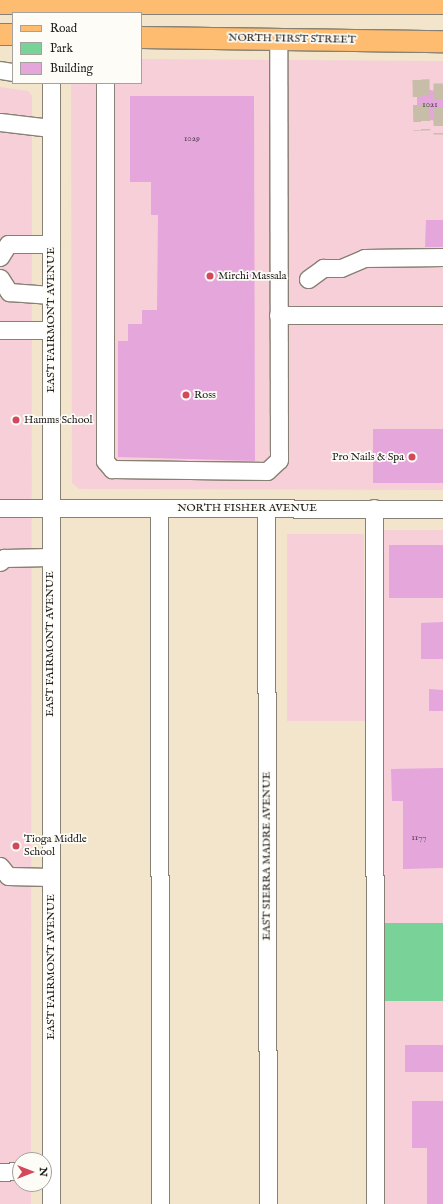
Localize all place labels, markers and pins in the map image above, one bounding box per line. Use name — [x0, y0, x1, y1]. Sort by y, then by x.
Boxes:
place label: Mirchi Massala — [218, 269, 287, 283]
marker: Mirchi Massala — [205, 271, 215, 281]
place label: Ross — [194, 388, 216, 402]
marker: Ross — [181, 390, 191, 400]
place label: Hamms School — [24, 413, 92, 427]
marker: Hamms School — [11, 415, 21, 425]
place label: Pro Nails & Spa — [332, 450, 404, 464]
marker: Pro Nails & Spa — [407, 452, 417, 462]
place label: Tioga Middle School — [24, 833, 87, 859]
marker: Tioga Middle School — [11, 841, 21, 851]

